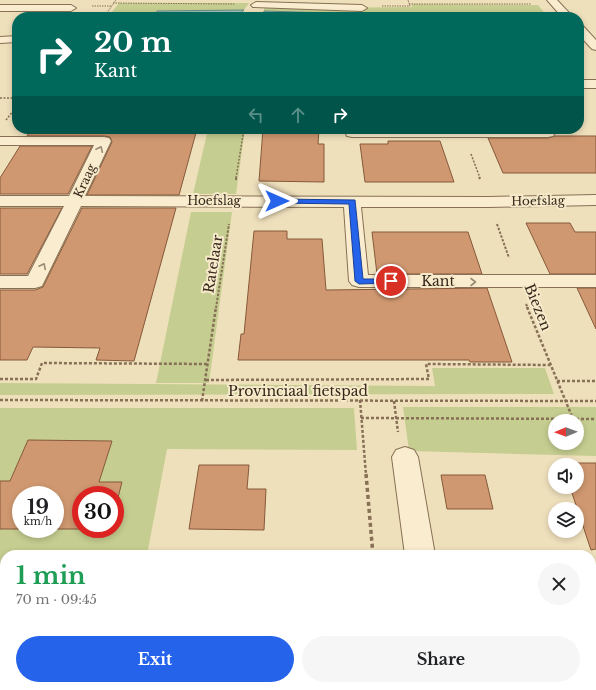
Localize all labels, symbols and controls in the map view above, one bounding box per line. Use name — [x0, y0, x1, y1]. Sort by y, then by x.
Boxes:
text: 20 m — [94, 25, 172, 60]
icon: right — [28, 28, 80, 80]
text: Kant — [94, 60, 137, 82]
icon: left — [245, 104, 267, 126]
icon: ahead — [287, 104, 309, 126]
icon: right — [329, 104, 351, 126]
one-way arrow — [95, 146, 103, 154]
street label: Kraag — [70, 161, 99, 200]
position arrow — [256, 180, 298, 222]
street label: Hoefslag — [187, 193, 242, 208]
street label: Hoefslag — [511, 193, 566, 208]
street label: Ratelaar — [200, 233, 227, 294]
one-way arrow — [38, 263, 46, 270]
pin — [374, 264, 408, 298]
icon: arrive — [380, 270, 402, 292]
street label: Kant — [421, 272, 456, 290]
one-way arrow — [470, 278, 476, 286]
street label: Biezen — [520, 281, 556, 333]
street label: Provinciaal fietspad — [228, 382, 368, 400]
north arrow — [548, 414, 584, 450]
map controls — [548, 414, 584, 538]
button: sound — [548, 458, 584, 494]
speed limit sign: 30 — [72, 486, 124, 538]
text: 19 — [27, 495, 49, 519]
button: layers — [548, 502, 584, 538]
text: km/h — [24, 515, 52, 528]
text: 1 min — [16, 561, 86, 590]
button: close — [538, 563, 580, 605]
text: 70 m · 09:45 — [16, 591, 97, 608]
button: Exit — [16, 636, 294, 682]
button: Share — [302, 636, 580, 682]

